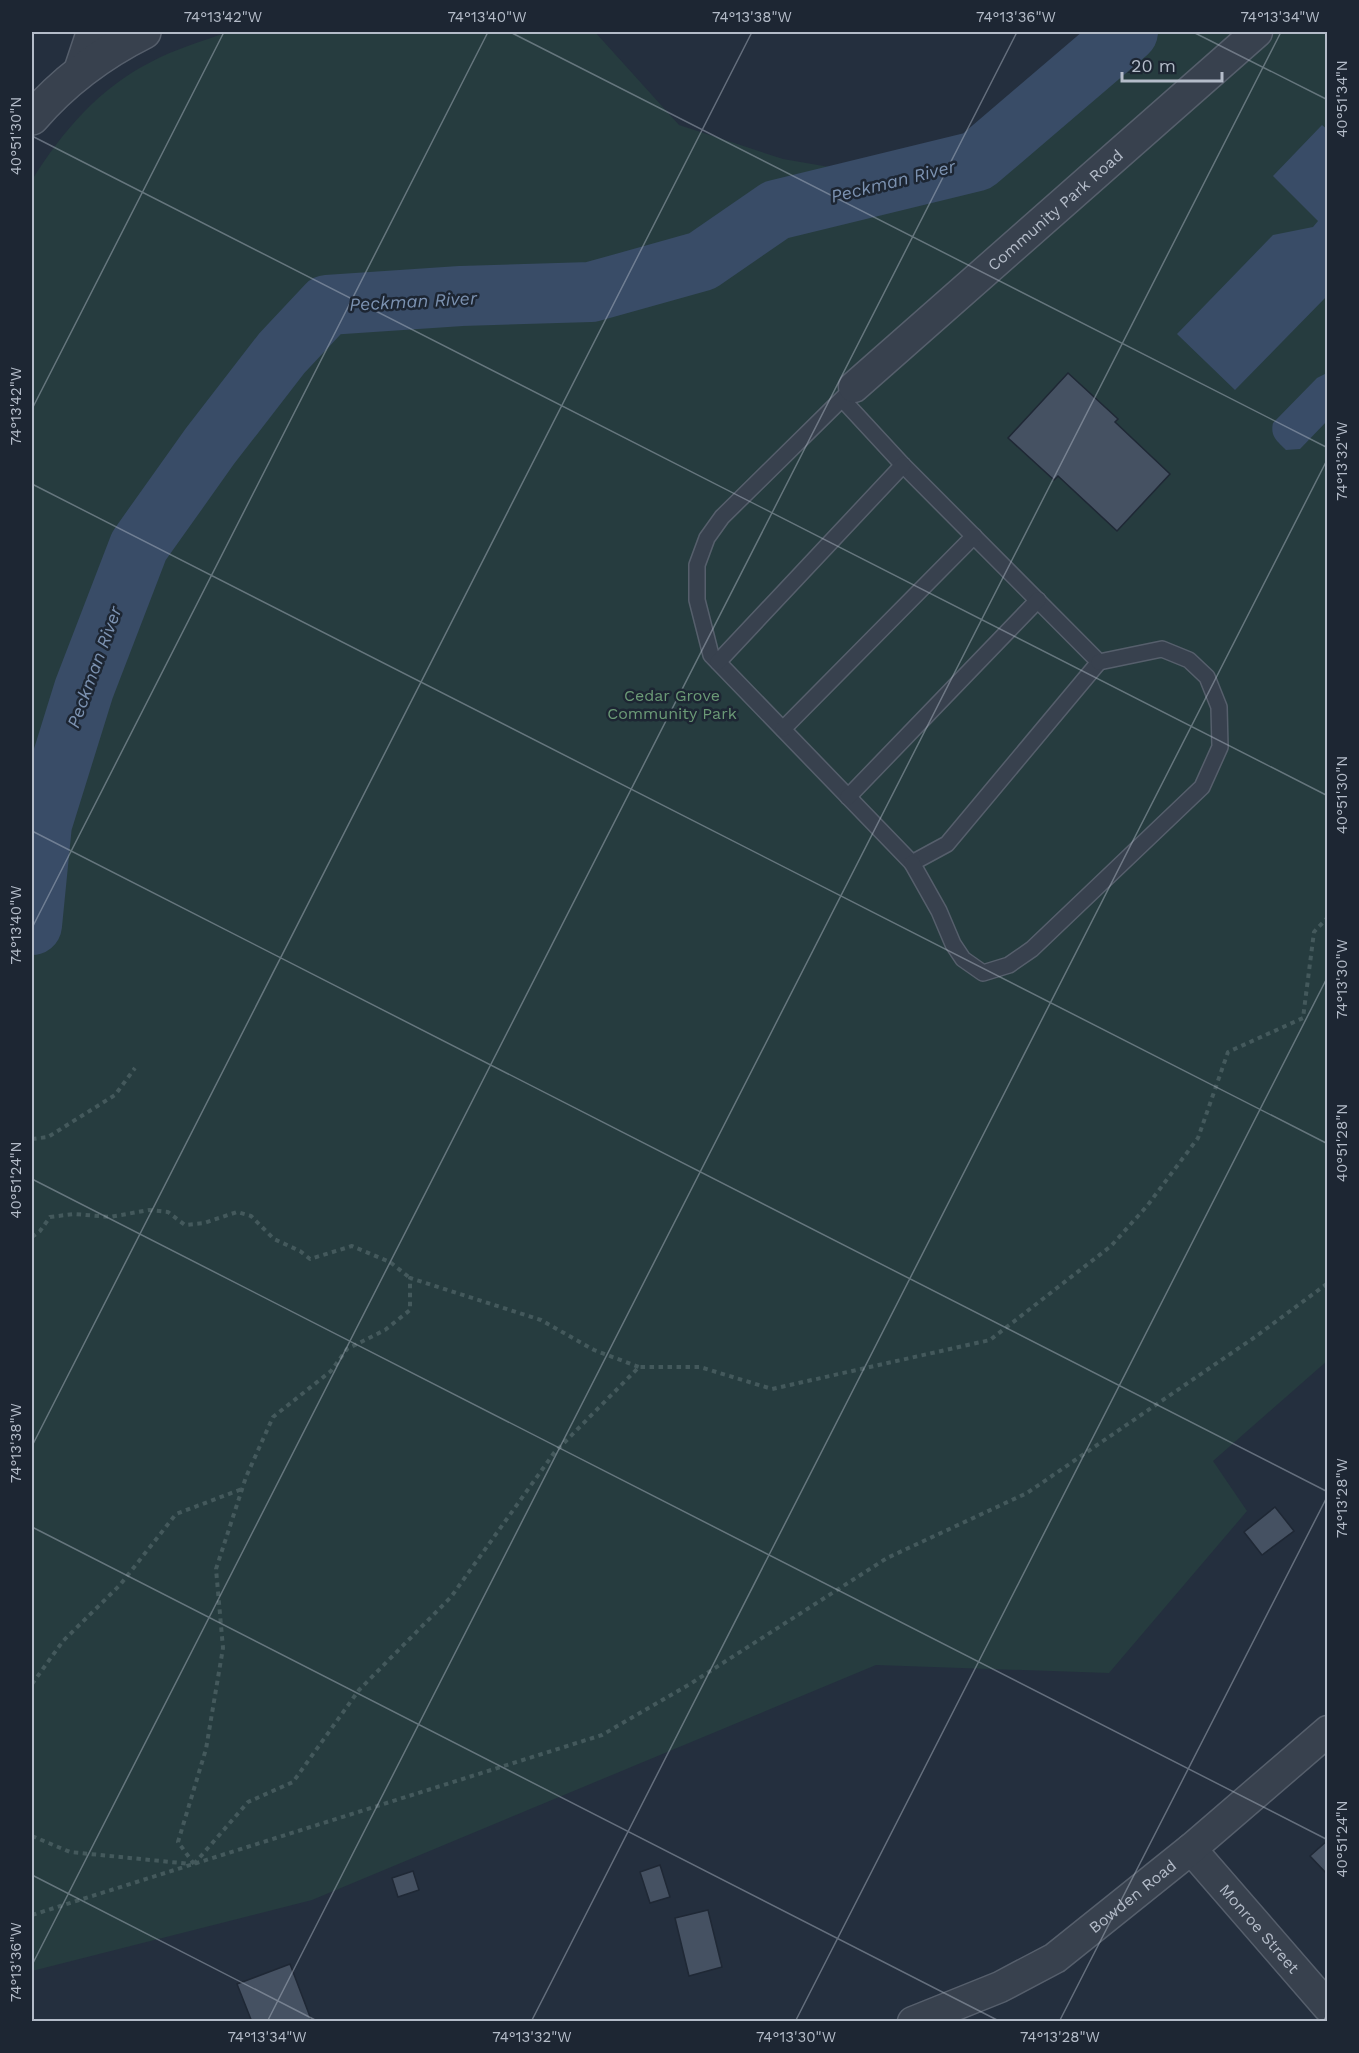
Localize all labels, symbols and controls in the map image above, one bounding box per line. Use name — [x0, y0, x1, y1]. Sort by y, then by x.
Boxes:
text: 74°13'42"W — [184, 8, 262, 26]
text: 74°13'40"W — [447, 8, 527, 26]
text: 74°13'38"W — [712, 8, 792, 26]
text: 74°13'36"W — [976, 8, 1056, 26]
text: 74°13'34"W — [1240, 8, 1320, 26]
scale bar — [1122, 45, 1222, 83]
text: 20 m — [1131, 55, 1176, 76]
text: 40°51'34"N — [1333, 60, 1351, 138]
text: 40°51'30"N — [7, 97, 25, 175]
street label: Community Park Road — [984, 145, 1127, 274]
water label: Peckman River — [828, 155, 958, 207]
water label: Peckman River — [349, 287, 478, 315]
text: 74°13'42"W — [7, 367, 25, 445]
text: 74°13'32"W — [1333, 421, 1351, 501]
water label: Peckman River — [62, 602, 126, 731]
park label: Cedar Grove Community Park — [607, 686, 737, 723]
text: 40°51'30"N — [1333, 756, 1351, 834]
text: 74°13'40"W — [7, 885, 25, 965]
text: 74°13'30"W — [1333, 939, 1351, 1019]
text: 40°51'28"N — [1333, 1104, 1351, 1182]
text: 40°51'24"N — [7, 1141, 25, 1219]
text: 74°13'38"W — [7, 1403, 25, 1483]
text: 74°13'28"W — [1333, 1458, 1351, 1538]
text: 40°51'24"N — [1333, 1800, 1351, 1878]
street label: Bowden Road — [1085, 1855, 1180, 1937]
street label: Monroe Street — [1216, 1880, 1304, 1977]
text: 74°13'36"W — [7, 1922, 25, 2002]
text: 74°13'34"W — [227, 2028, 307, 2046]
text: 74°13'32"W — [492, 2028, 572, 2046]
text: 74°13'30"W — [756, 2028, 836, 2046]
text: 74°13'28"W — [1020, 2028, 1100, 2046]

